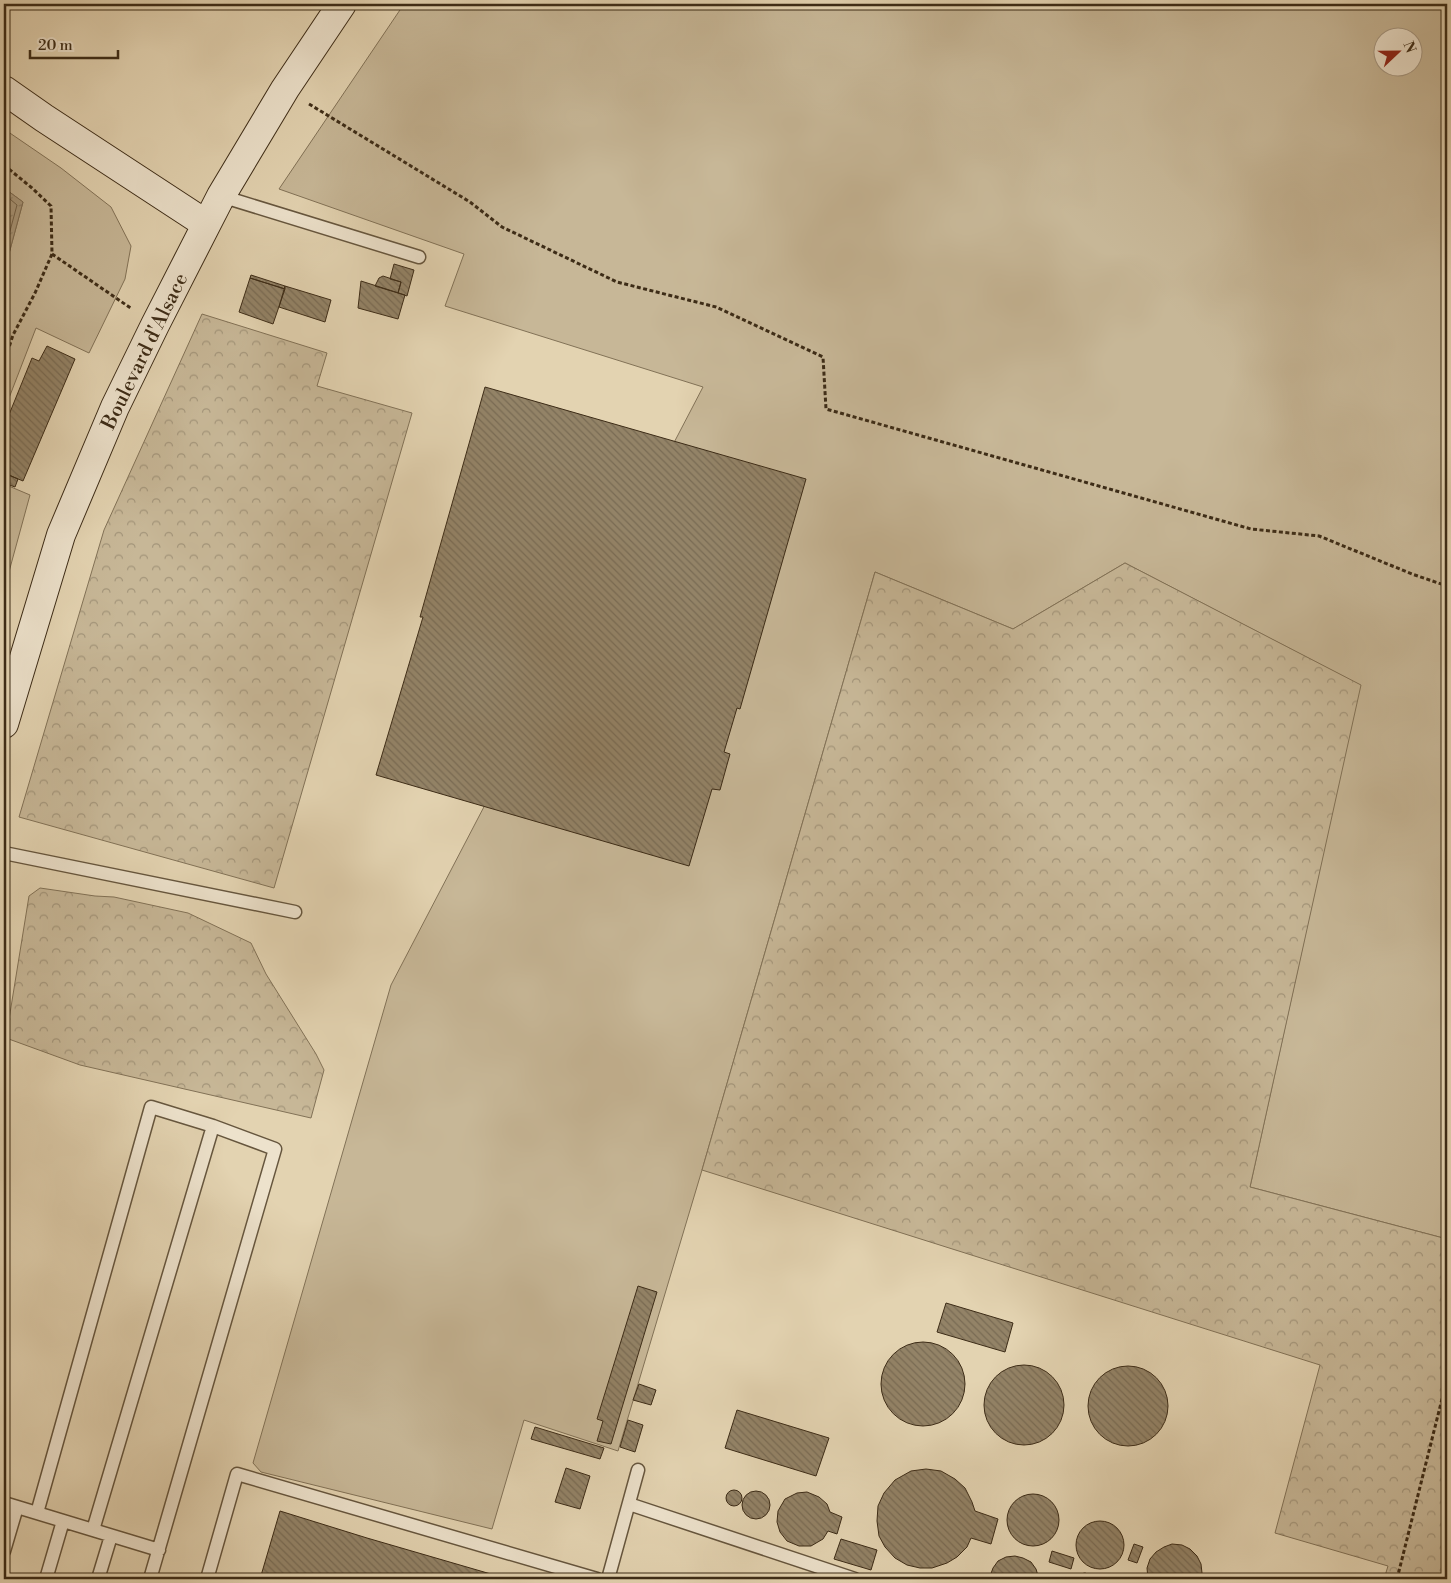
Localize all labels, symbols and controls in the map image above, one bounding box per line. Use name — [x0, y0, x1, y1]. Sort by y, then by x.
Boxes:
scale bar — [30, 28, 118, 60]
north arrow — [1374, 28, 1424, 78]
text: 20 m — [38, 36, 73, 55]
text: N — [1399, 39, 1420, 56]
street label: Boulevard d'Alsace — [96, 269, 194, 435]

